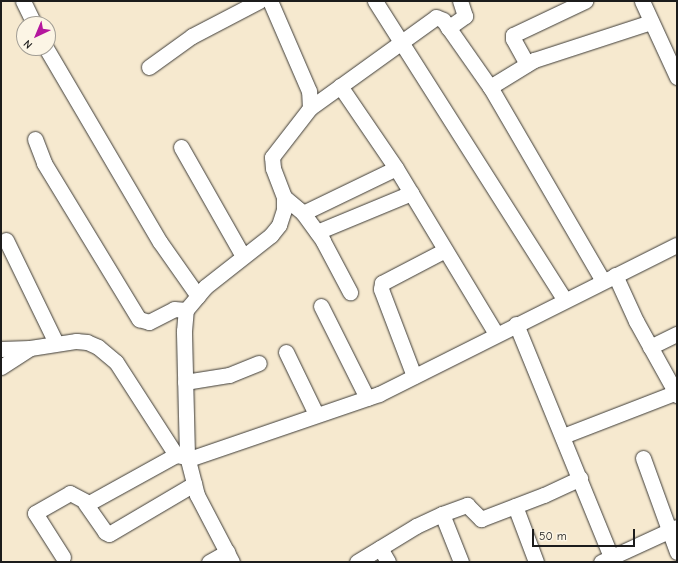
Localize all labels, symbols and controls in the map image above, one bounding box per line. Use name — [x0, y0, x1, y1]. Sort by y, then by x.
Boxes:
north arrow — [16, 16, 56, 56]
text: N — [21, 37, 35, 51]
scale bar — [534, 521, 637, 547]
text: 50 m — [539, 529, 567, 543]

